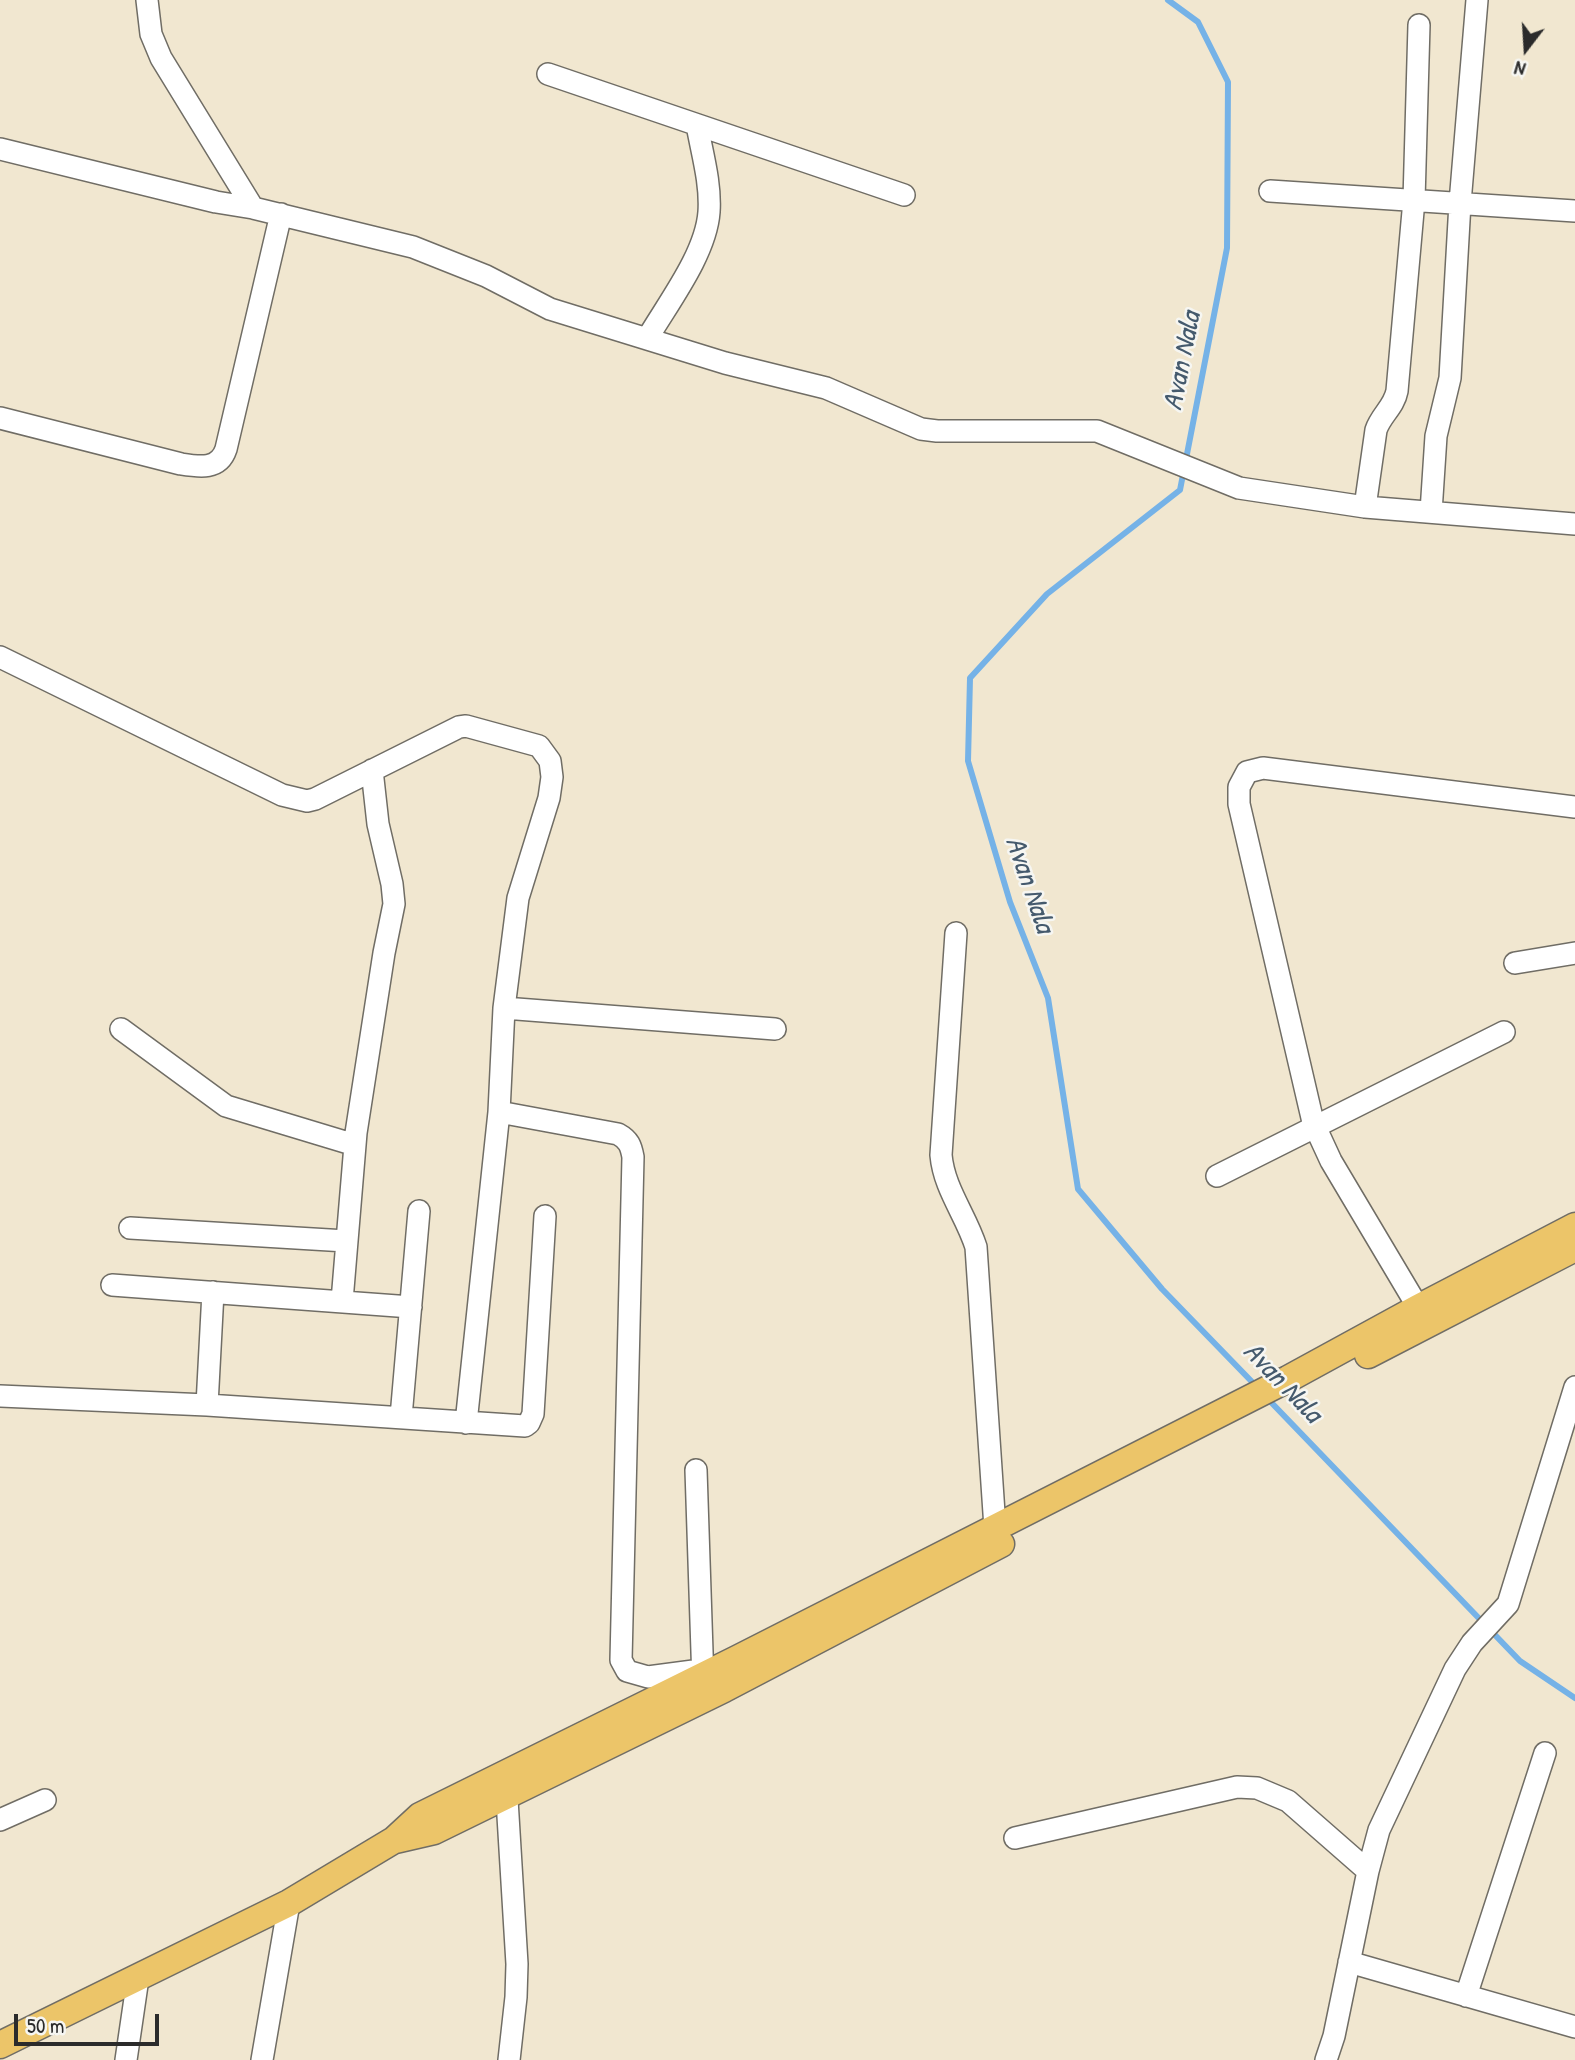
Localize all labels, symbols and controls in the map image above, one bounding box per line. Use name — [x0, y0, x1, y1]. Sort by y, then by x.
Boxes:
north arrow — [1491, 14, 1561, 84]
text: N — [1511, 55, 1529, 83]
water label: Avan Nala — [1157, 309, 1209, 413]
water label: Avan Nala — [997, 833, 1061, 937]
water label: Avan Nala — [1235, 1336, 1329, 1430]
scale bar — [18, 2000, 163, 2044]
text: 50 m — [27, 2011, 64, 2040]

